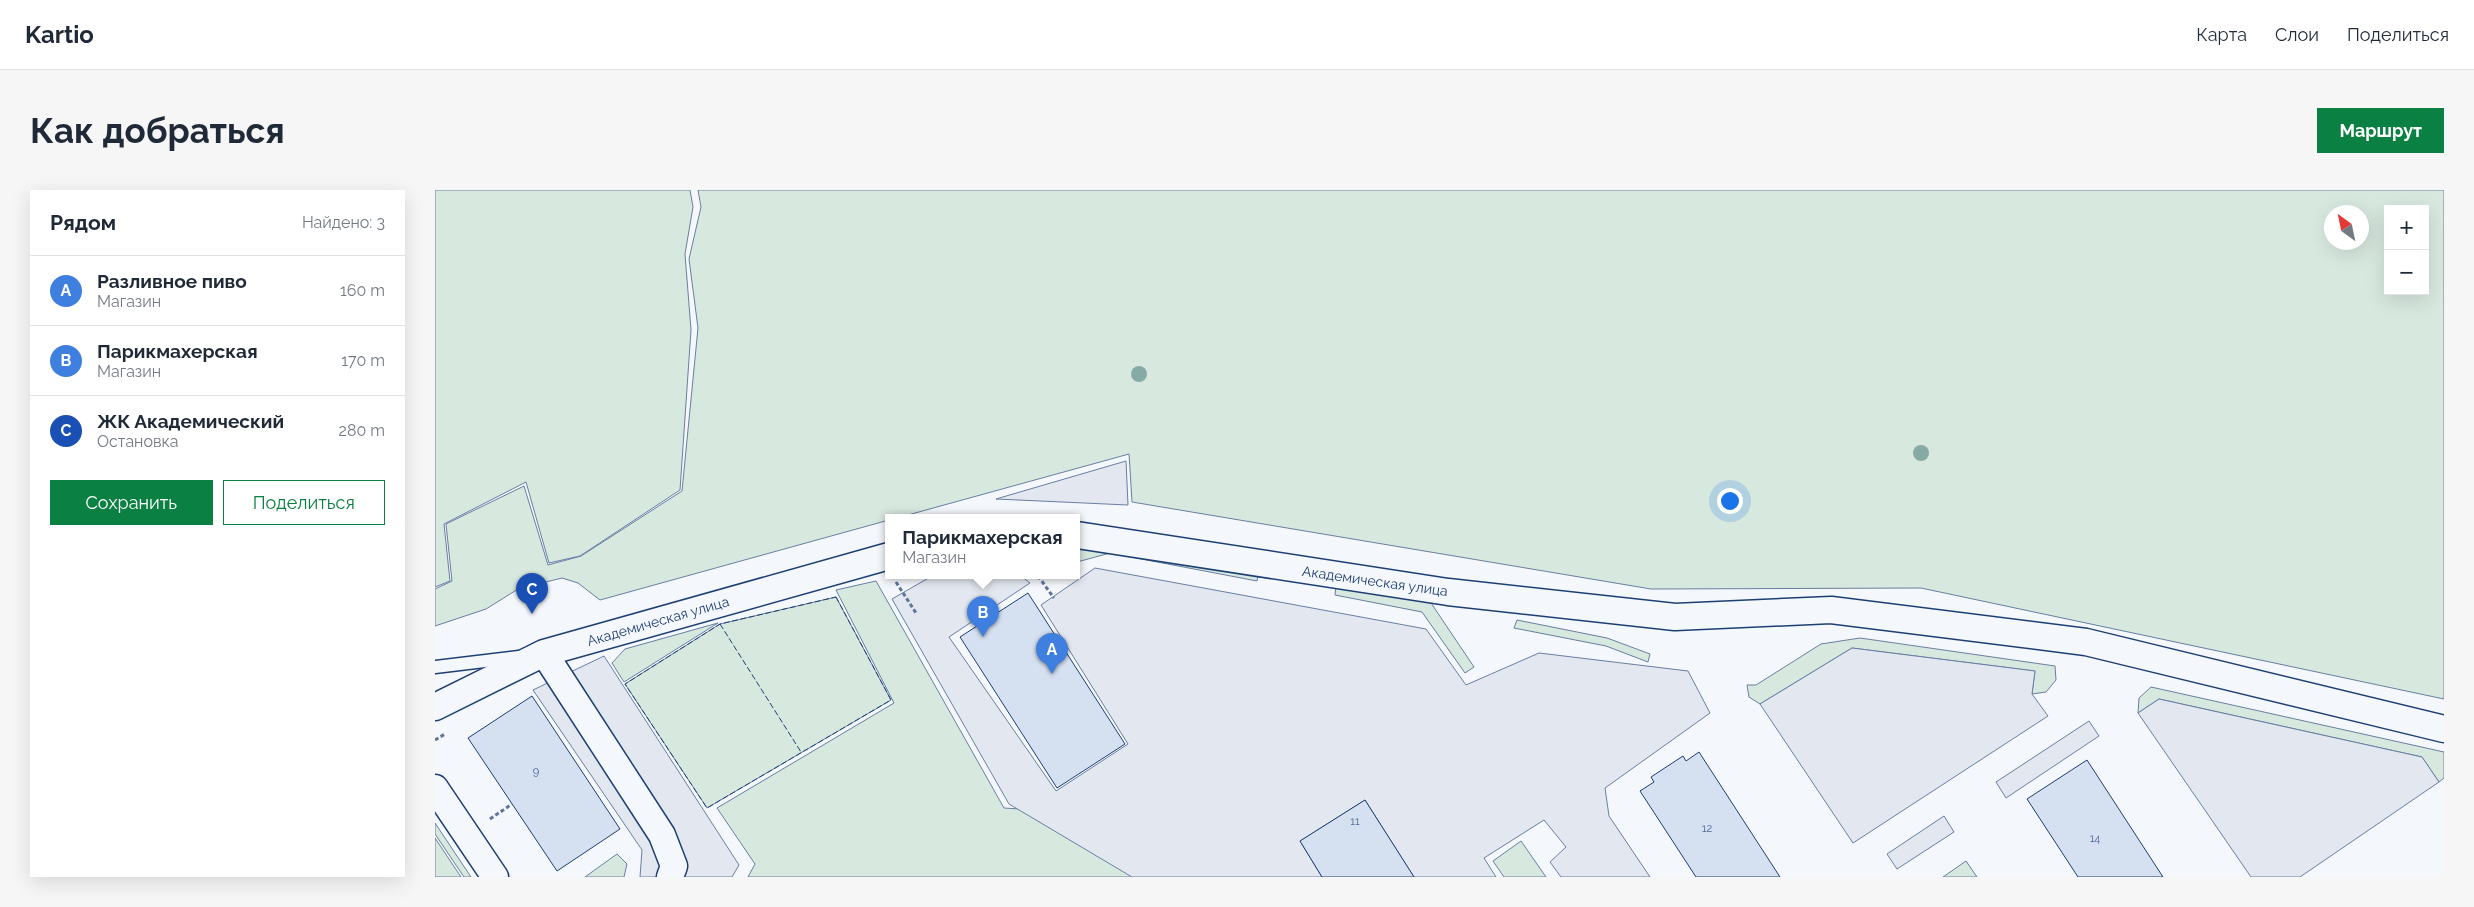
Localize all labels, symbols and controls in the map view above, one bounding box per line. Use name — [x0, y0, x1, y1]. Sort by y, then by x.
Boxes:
text: Kartio — [25, 20, 94, 49]
text: Карта — [2196, 24, 2247, 45]
text: Слои — [2275, 24, 2319, 45]
text: Поделиться — [2347, 24, 2449, 45]
button: Маршрут — [2317, 108, 2444, 153]
text: Как добраться — [30, 110, 285, 151]
north arrow — [2324, 205, 2369, 250]
map controls — [2384, 205, 2429, 295]
button: + — [2384, 205, 2429, 250]
text: Рядом — [50, 210, 116, 235]
text: Найдено: 3 — [302, 213, 385, 232]
button: − — [2384, 250, 2429, 295]
text: Разливное пиво — [97, 270, 247, 292]
text: A — [61, 281, 71, 300]
text: 160 m — [340, 281, 385, 300]
text: Магазин — [97, 292, 161, 311]
text: Парикмахерская — [97, 340, 258, 362]
text: B — [61, 351, 71, 370]
text: 170 m — [341, 351, 385, 370]
text: Магазин — [97, 362, 161, 381]
text: ЖК Академический — [97, 410, 284, 432]
text: C — [61, 421, 71, 440]
text: 280 m — [339, 421, 385, 440]
text: Остановка — [97, 432, 179, 451]
button: Сохранить — [50, 480, 213, 525]
button: Поделиться — [223, 480, 385, 525]
your location — [1717, 488, 1743, 514]
popup — [885, 514, 1080, 579]
text: Парикмахерская — [902, 526, 1063, 548]
text: Магазин — [902, 548, 966, 567]
street label: Академическая улица — [1301, 563, 1449, 599]
pin: C — [516, 573, 548, 614]
street label: Академическая улица — [585, 593, 731, 649]
pin: B — [967, 596, 999, 637]
pin: A — [1036, 633, 1068, 674]
house number: 9 — [533, 765, 539, 778]
house number: 11 — [1350, 815, 1360, 828]
house number: 12 — [1702, 822, 1712, 835]
house number: 14 — [2090, 832, 2100, 845]

